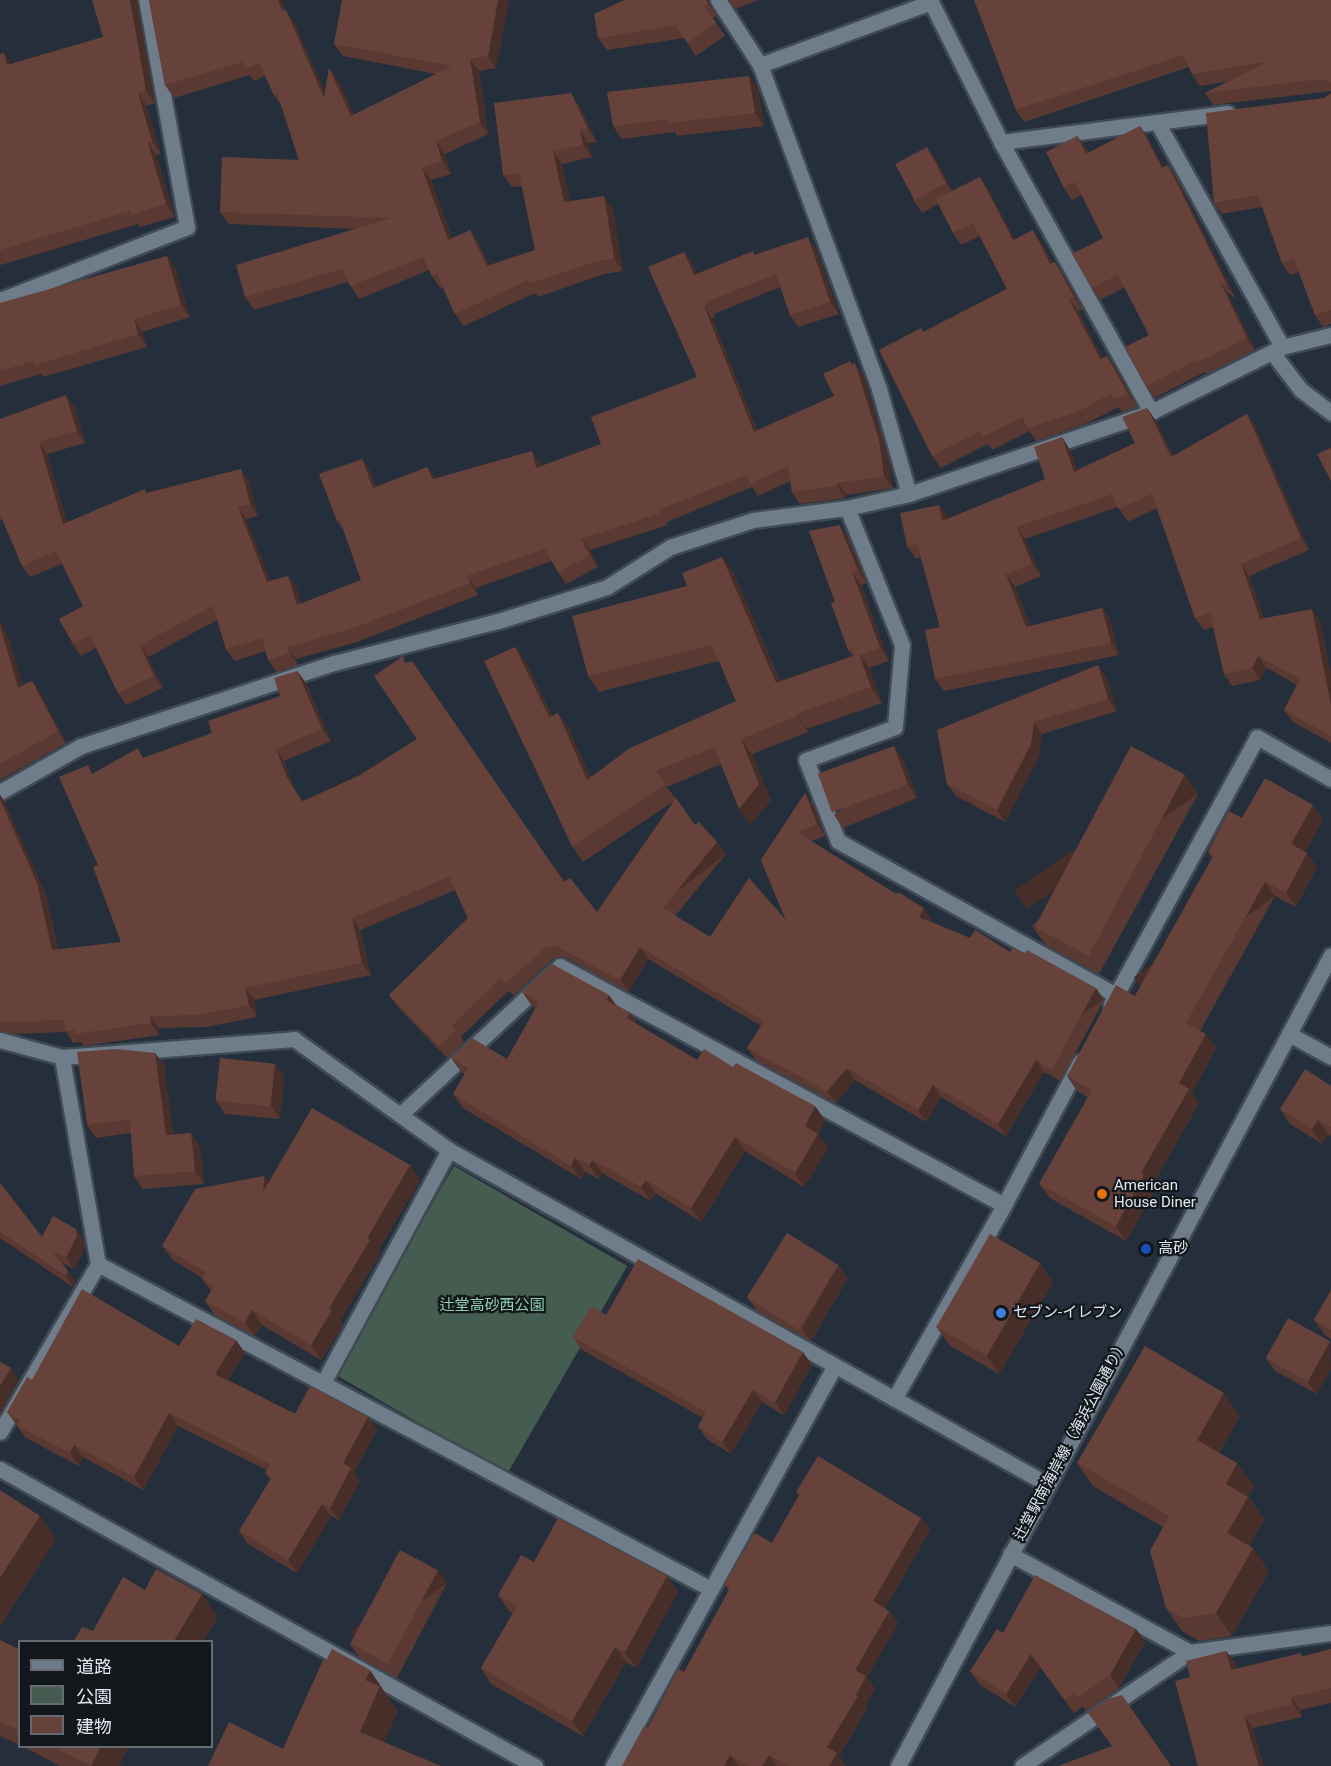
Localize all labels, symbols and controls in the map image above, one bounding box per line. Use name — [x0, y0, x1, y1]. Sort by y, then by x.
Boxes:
place label: American House Diner — [1114, 1176, 1196, 1211]
marker: American House Diner — [1095, 1187, 1109, 1201]
place label: 高砂 — [1158, 1240, 1188, 1258]
marker: 高砂 — [1139, 1242, 1153, 1256]
park label: 辻堂高砂西公園 — [440, 1297, 544, 1315]
place label: セブン-イレブン — [1013, 1304, 1122, 1322]
marker: セブン-イレブン — [994, 1306, 1008, 1320]
street label: 辻堂駅南海岸線（海浜公園通り） — [1010, 1336, 1132, 1544]
legend — [18, 1640, 213, 1748]
text: 道路 — [76, 1656, 112, 1677]
text: 公園 — [76, 1686, 112, 1707]
text: 建物 — [76, 1716, 112, 1737]

